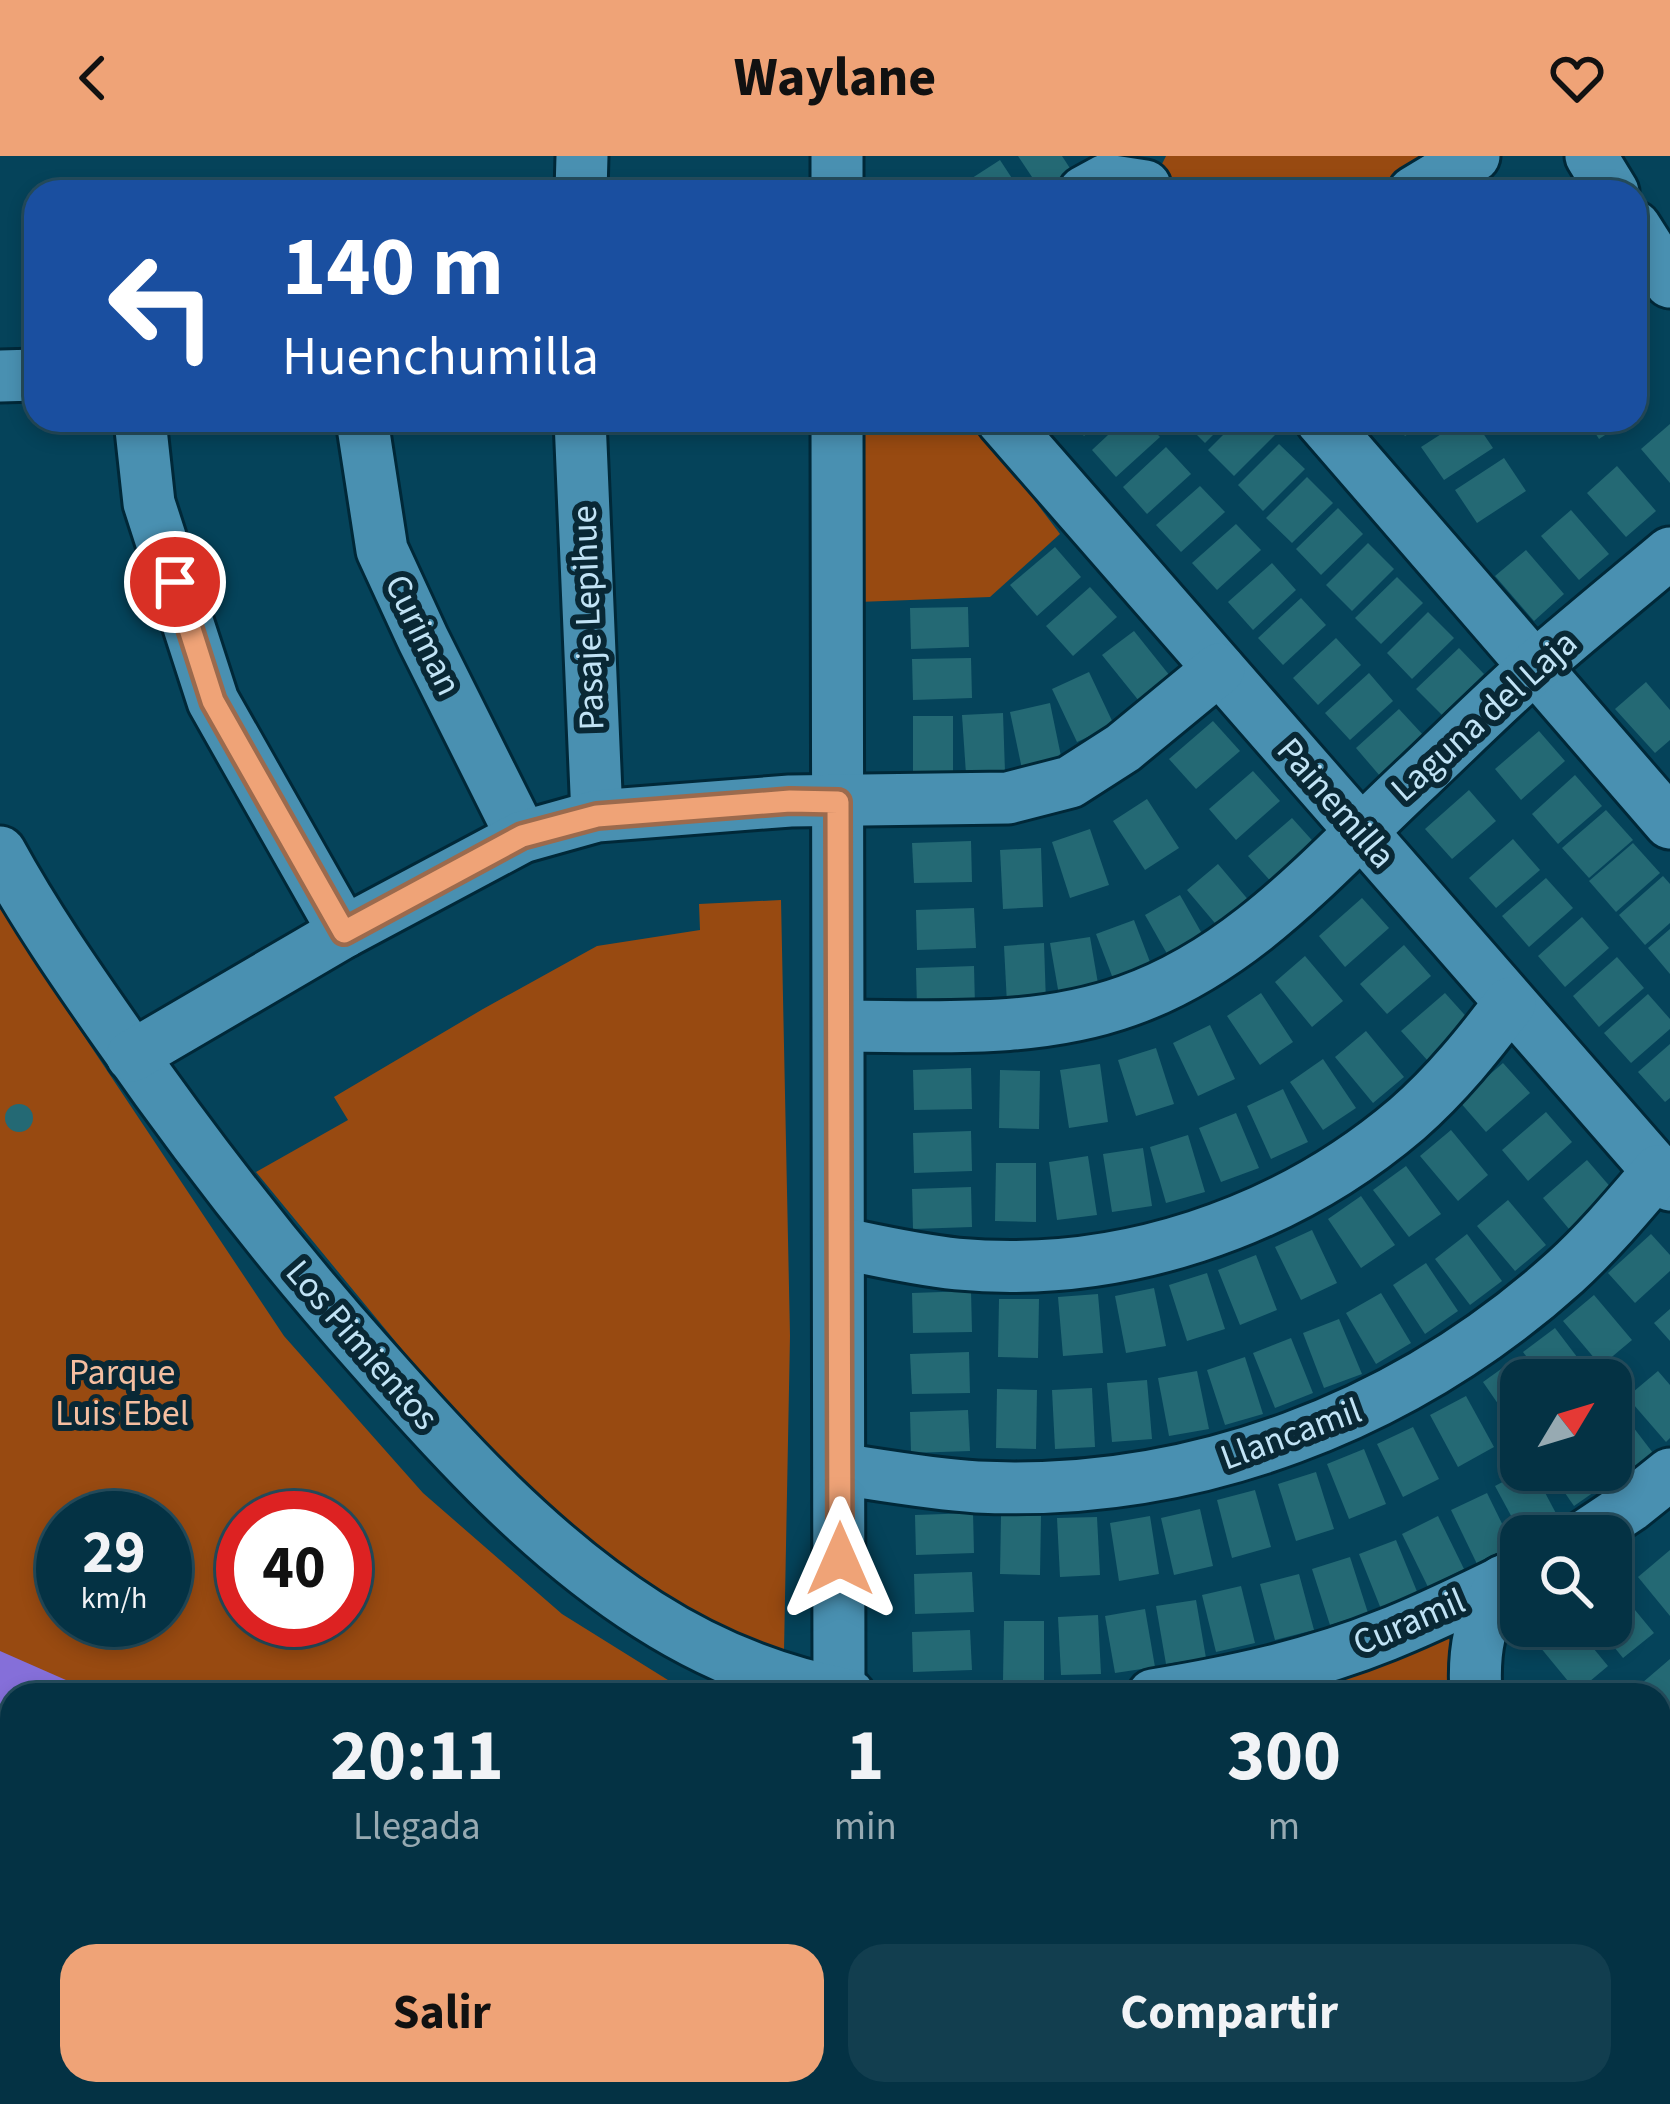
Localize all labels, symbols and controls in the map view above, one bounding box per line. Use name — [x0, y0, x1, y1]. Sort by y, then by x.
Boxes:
text: Waylane — [734, 40, 936, 117]
icon: back — [60, 45, 126, 111]
icon: heart — [1544, 45, 1610, 111]
text: 140 m — [282, 208, 504, 328]
icon: left — [84, 228, 240, 384]
text: Huenchumilla — [282, 319, 599, 396]
street label: Pasaje Lepihue — [559, 505, 617, 731]
pin — [124, 531, 226, 633]
icon: arrive — [142, 549, 208, 615]
street label: Curiman — [372, 566, 474, 704]
street label: Laguna del Laja — [1380, 618, 1588, 814]
street label: Painemilla — [1265, 726, 1407, 880]
street label: Los Pimientos — [274, 1249, 450, 1441]
park label: Parque Luis Ebel — [55, 1347, 189, 1439]
north arrow — [1500, 1359, 1632, 1491]
map controls — [1500, 1359, 1632, 1647]
street label: Llancamil — [1213, 1385, 1369, 1483]
speed limit sign: 40 — [216, 1491, 372, 1647]
position arrow — [777, 1496, 903, 1622]
text: 29 — [82, 1511, 146, 1596]
button: search — [1500, 1515, 1632, 1647]
street label: Curamil — [1345, 1576, 1473, 1668]
text: km/h — [81, 1577, 147, 1620]
text: 20:11 — [330, 1705, 504, 1808]
text: 1 — [846, 1705, 884, 1808]
text: 300 — [1227, 1705, 1341, 1808]
text: Llegada — [353, 1799, 481, 1855]
text: min — [834, 1799, 897, 1855]
text: m — [1268, 1799, 1300, 1855]
button: Salir — [60, 1944, 824, 2082]
button: Compartir — [848, 1944, 1611, 2082]

